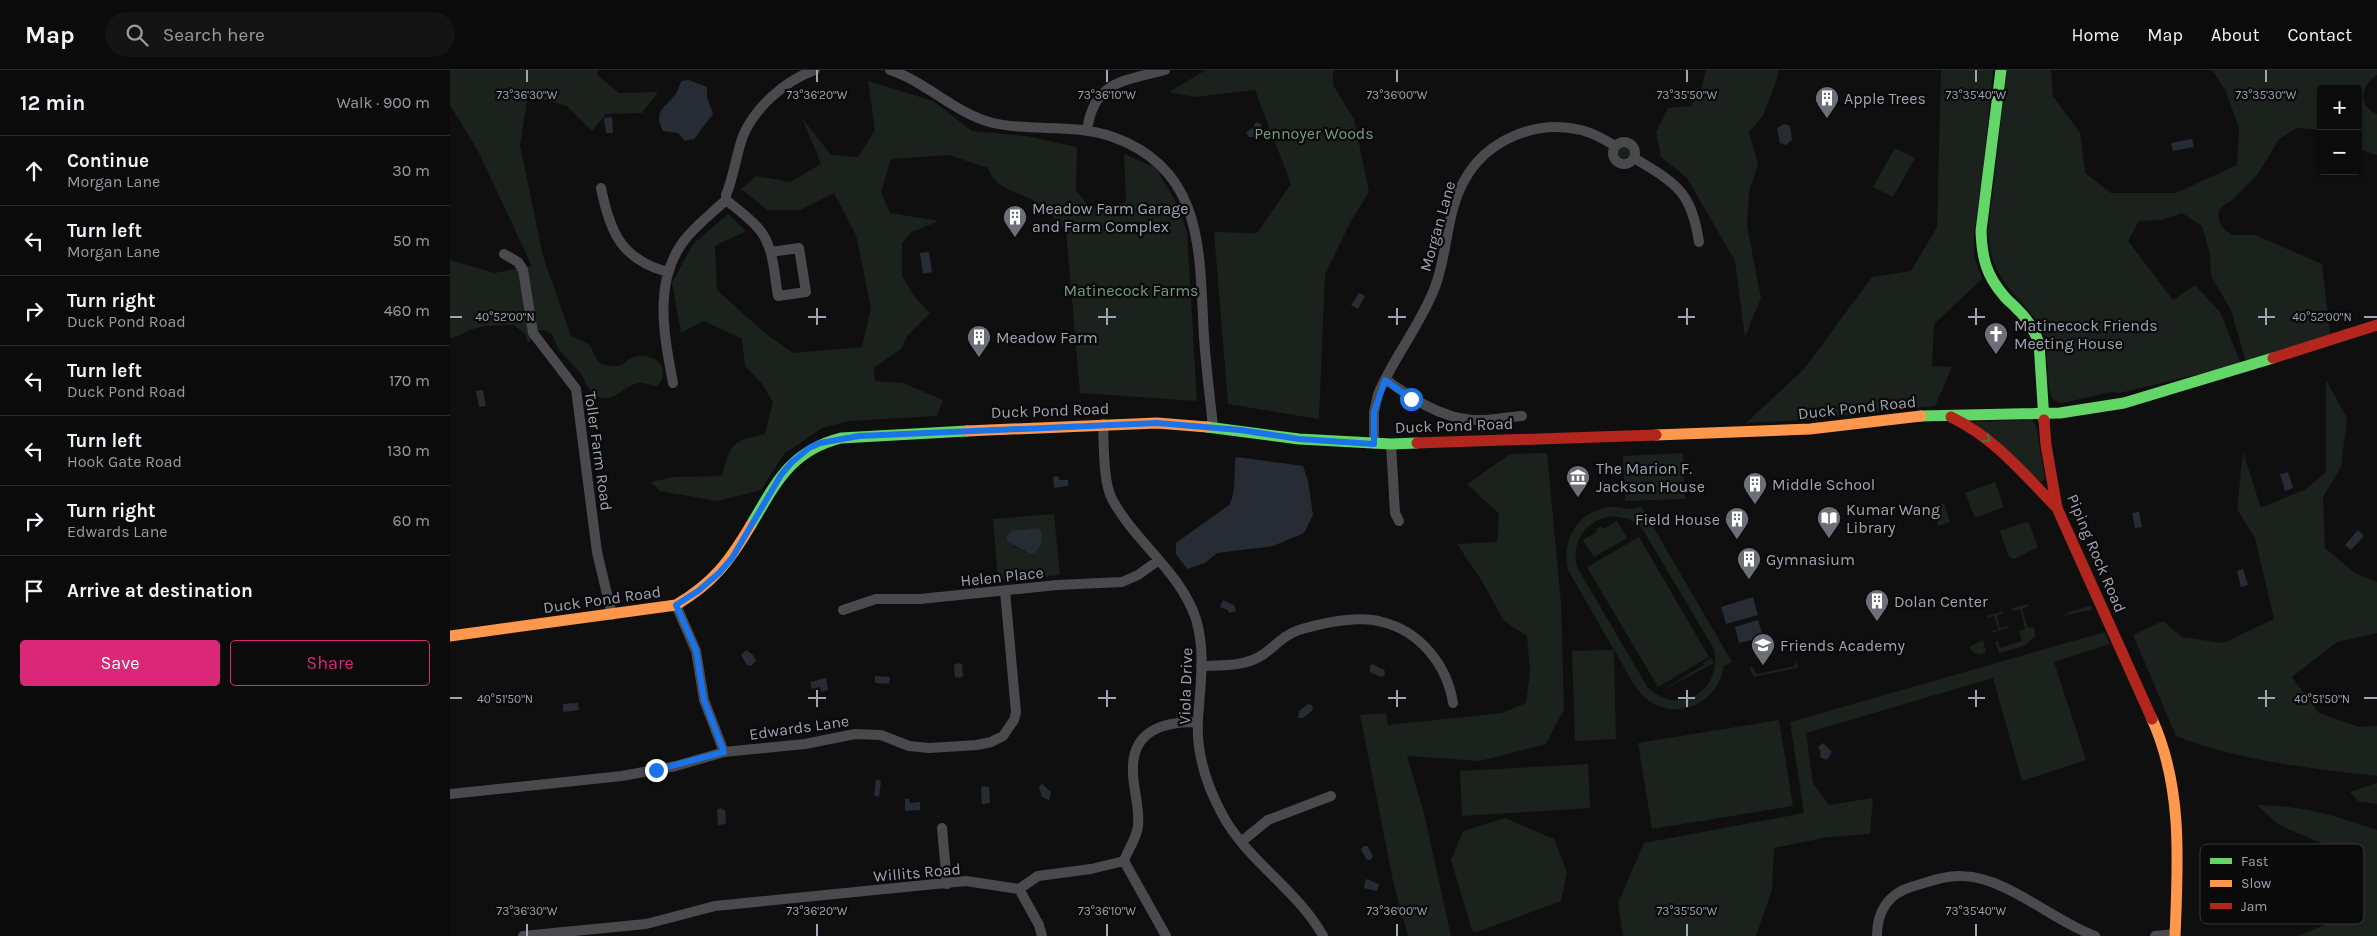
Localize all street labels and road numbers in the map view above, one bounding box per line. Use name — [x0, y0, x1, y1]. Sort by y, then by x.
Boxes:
street label: Morgan Lane — [1415, 179, 1459, 274]
street label: Toller Farm Road — [581, 390, 616, 512]
street label: Duck Pond Road — [1797, 392, 1917, 423]
street label: Duck Pond Road — [990, 399, 1110, 422]
street label: Duck Pond Road — [1394, 414, 1514, 437]
street label: Piping Rock Road — [2063, 491, 2130, 615]
street label: Helen Place — [959, 563, 1045, 590]
street label: Duck Pond Road — [542, 582, 662, 617]
street label: Viola Drive — [1175, 647, 1196, 725]
street label: Edwards Lane — [748, 711, 850, 744]
street label: Willits Road — [872, 859, 962, 886]

